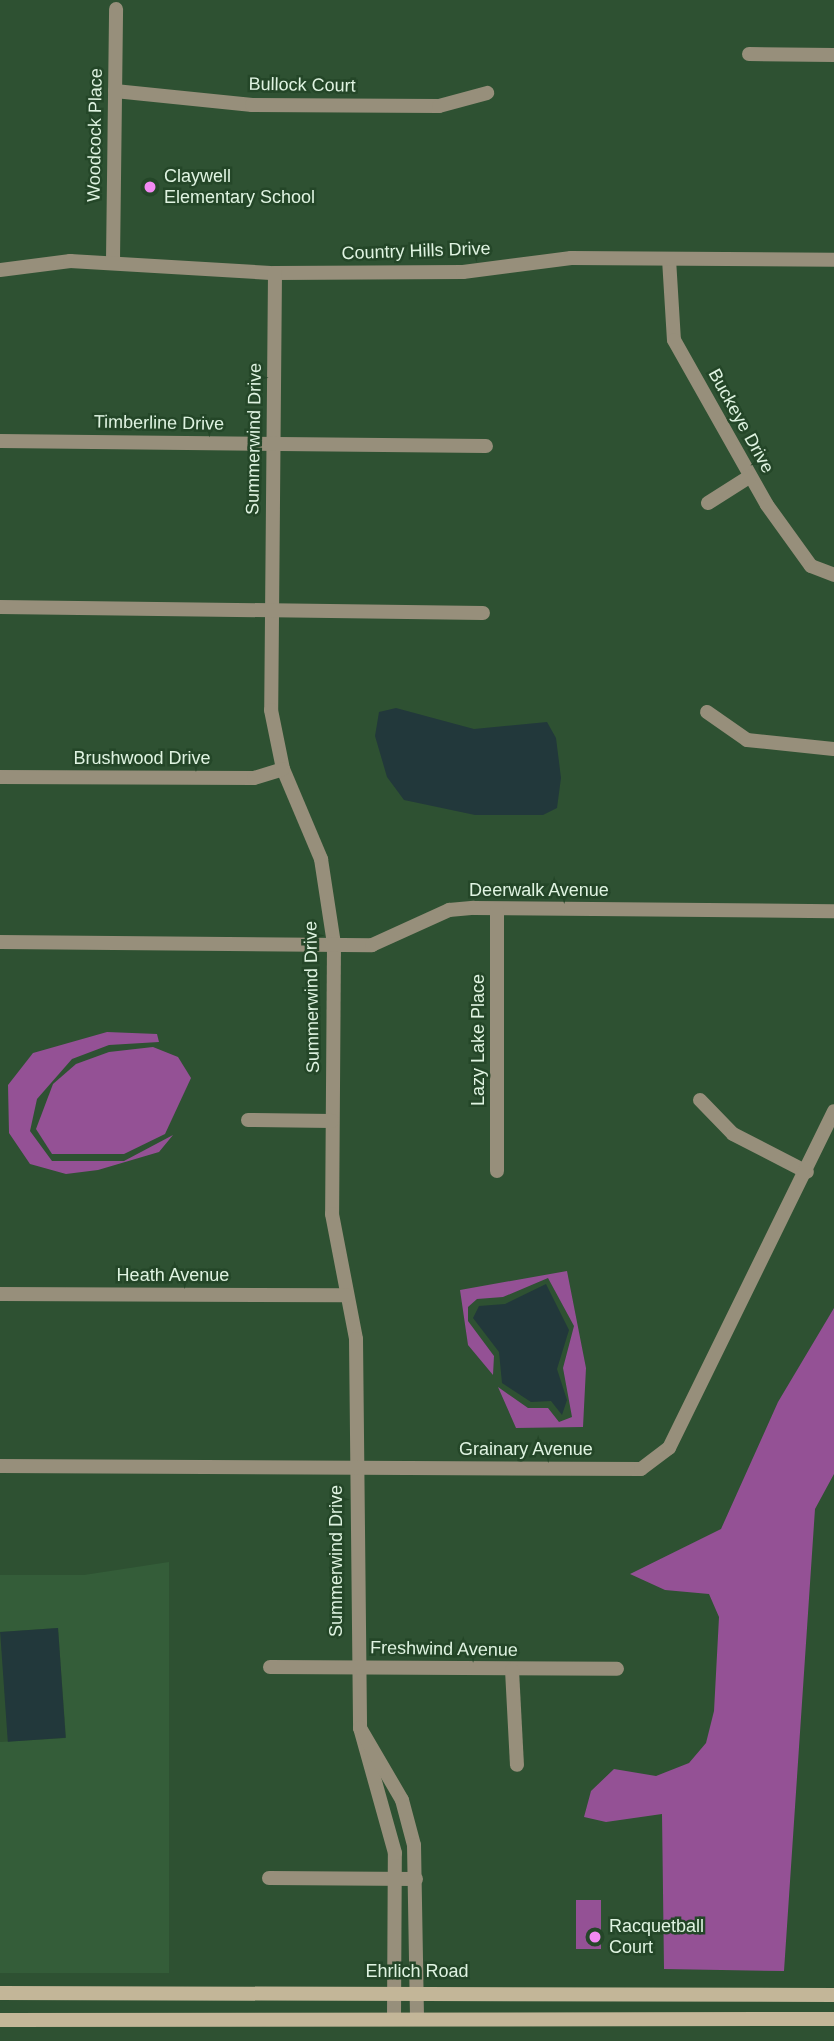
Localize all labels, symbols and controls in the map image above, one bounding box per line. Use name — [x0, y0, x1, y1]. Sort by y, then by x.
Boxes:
street label: Woodcock Place — [83, 68, 107, 202]
street label: Bullock Court — [248, 73, 356, 97]
place label: Claywell Elementary School — [164, 166, 315, 208]
marker: Claywell Elementary School — [142, 179, 158, 195]
street label: Country Hills Drive — [341, 238, 491, 264]
street label: Summerwind Drive — [242, 363, 266, 515]
street label: Buckeye Drive — [703, 365, 779, 477]
street label: Timberline Drive — [94, 411, 224, 435]
street label: Brushwood Drive — [73, 747, 211, 769]
street label: Deerwalk Avenue — [469, 879, 609, 901]
street label: Summerwind Drive — [300, 921, 324, 1073]
street label: Lazy Lake Place — [467, 974, 489, 1106]
street label: Heath Avenue — [116, 1264, 230, 1286]
street label: Grainary Avenue — [459, 1438, 593, 1460]
street label: Summerwind Drive — [325, 1485, 347, 1637]
street label: Freshwind Avenue — [369, 1637, 519, 1661]
place label: Racquetball Court — [609, 1916, 704, 1958]
marker: Racquetball Court — [587, 1929, 603, 1945]
street label: Ehrlich Road — [365, 1960, 469, 1982]

